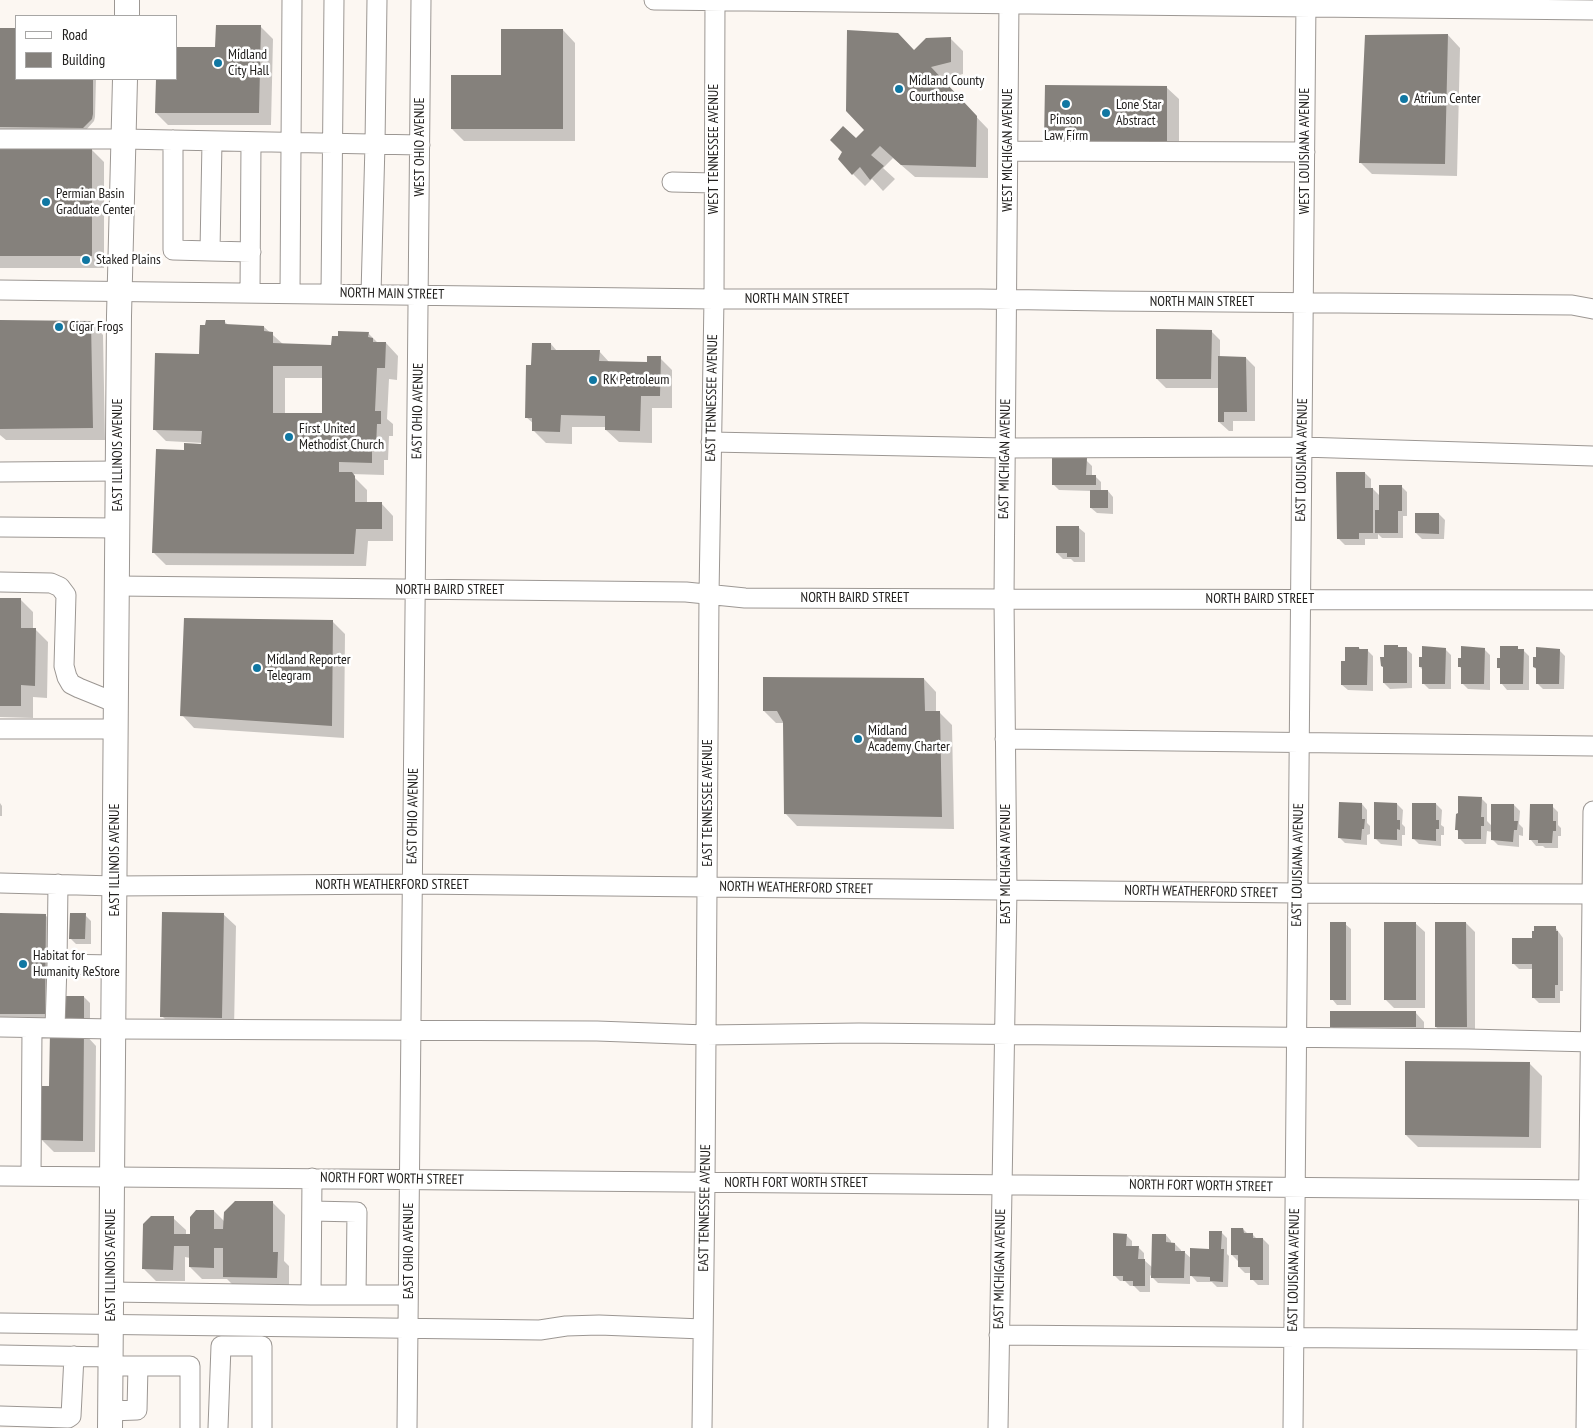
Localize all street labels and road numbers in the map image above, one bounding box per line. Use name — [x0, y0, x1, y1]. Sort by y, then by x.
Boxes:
street label: WEST TENNESSEE AVENUE — [706, 84, 722, 214]
street label: WEST MICHIGAN AVENUE — [1000, 88, 1016, 212]
street label: WEST LOUISIANA AVENUE — [1297, 88, 1313, 214]
street label: WEST OHIO AVENUE — [412, 97, 428, 197]
street label: NORTH MAIN STREET — [340, 285, 444, 303]
street label: NORTH MAIN STREET — [745, 291, 849, 307]
street label: NORTH MAIN STREET — [1150, 294, 1254, 310]
street label: EAST TENNESSEE AVENUE — [702, 334, 722, 462]
street label: EAST OHIO AVENUE — [409, 363, 427, 459]
street label: EAST LOUISIANA AVENUE — [1293, 398, 1311, 522]
street label: EAST ILLINOIS AVENUE — [110, 399, 126, 511]
street label: EAST MICHIGAN AVENUE — [996, 399, 1014, 519]
street label: NORTH BAIRD STREET — [396, 582, 504, 598]
street label: NORTH BAIRD STREET — [801, 590, 909, 606]
street label: NORTH BAIRD STREET — [1206, 591, 1314, 607]
street label: EAST TENNESSEE AVENUE — [700, 739, 716, 867]
street label: EAST OHIO AVENUE — [404, 768, 422, 864]
street label: EAST LOUISIANA AVENUE — [1289, 803, 1307, 927]
street label: EAST ILLINOIS AVENUE — [107, 804, 123, 916]
street label: EAST MICHIGAN AVENUE — [998, 804, 1014, 924]
street label: NORTH WEATHERFORD STREET — [315, 877, 469, 893]
street label: NORTH WEATHERFORD STREET — [719, 878, 873, 898]
street label: NORTH WEATHERFORD STREET — [1124, 882, 1278, 902]
street label: EAST TENNESSEE AVENUE — [695, 1144, 715, 1272]
street label: NORTH FORT WORTH STREET — [320, 1169, 464, 1189]
street label: NORTH FORT WORTH STREET — [724, 1175, 868, 1191]
street label: NORTH FORT WORTH STREET — [1129, 1176, 1273, 1196]
street label: EAST OHIO AVENUE — [401, 1203, 417, 1299]
street label: EAST LOUISIANA AVENUE — [1285, 1208, 1303, 1332]
street label: EAST ILLINOIS AVENUE — [103, 1209, 119, 1321]
street label: EAST MICHIGAN AVENUE — [991, 1209, 1009, 1329]

